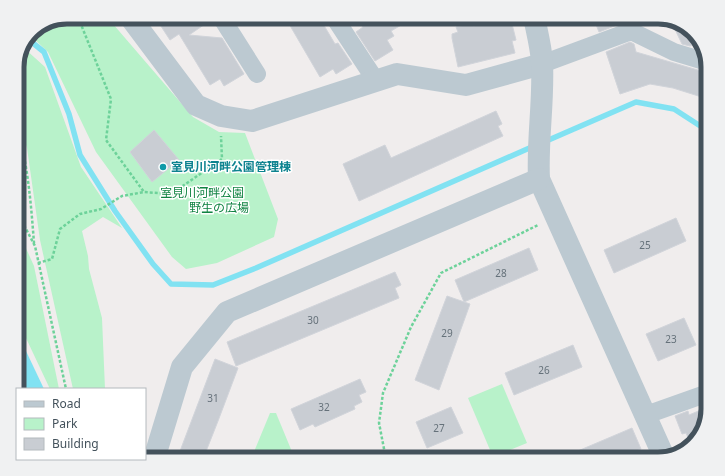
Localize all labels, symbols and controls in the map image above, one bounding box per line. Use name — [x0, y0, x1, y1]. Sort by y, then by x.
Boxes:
place label: 室見川河畔公園管理棟 — [171, 158, 291, 175]
marker: 室見川河畔公園管理棟 — [158, 162, 168, 172]
park label: 室見川河畔公園 — [160, 184, 244, 201]
park label: 野生の広場 — [189, 199, 249, 216]
house number: 25 — [639, 238, 651, 252]
house number: 28 — [495, 266, 507, 280]
house number: 30 — [307, 313, 319, 327]
house number: 29 — [441, 326, 453, 340]
house number: 23 — [665, 332, 677, 346]
house number: 26 — [538, 363, 550, 377]
legend — [16, 388, 146, 460]
house number: 31 — [207, 391, 219, 405]
text: Road — [52, 395, 81, 412]
house number: 32 — [318, 400, 330, 414]
text: Park — [52, 415, 78, 432]
house number: 27 — [433, 421, 445, 435]
text: Building — [52, 435, 99, 452]

